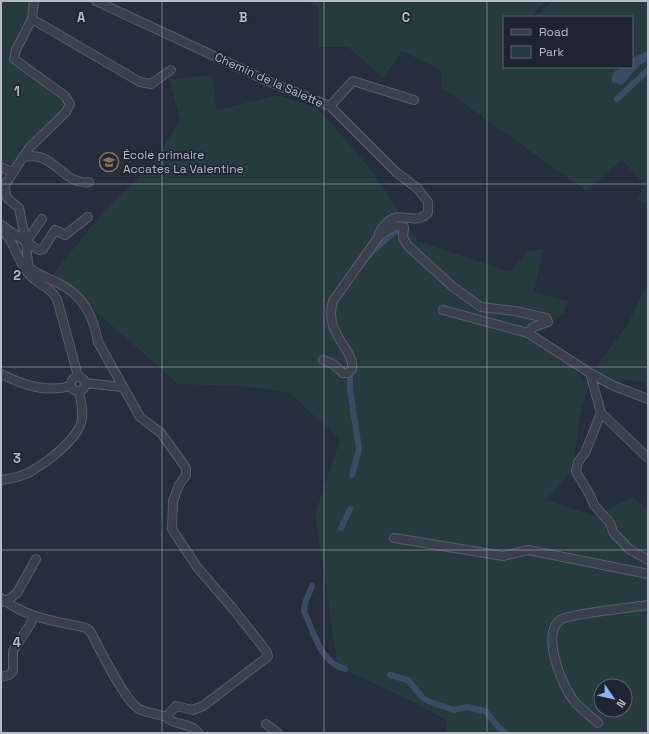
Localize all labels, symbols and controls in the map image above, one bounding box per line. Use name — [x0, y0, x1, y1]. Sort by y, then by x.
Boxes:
text: A — [77, 9, 86, 26]
text: B — [239, 9, 248, 26]
text: C — [402, 9, 410, 26]
legend — [503, 16, 633, 68]
text: Road — [539, 24, 568, 40]
text: Park — [539, 44, 564, 60]
street label: Chemin de la Salette — [212, 49, 326, 111]
text: 1 — [14, 83, 20, 100]
place label: École primaire Accates La Valentine — [123, 147, 244, 177]
school or university icon: École primaire Accates La Valentine — [98, 151, 120, 173]
text: 2 — [13, 267, 21, 284]
text: 3 — [13, 450, 21, 467]
text: 4 — [13, 634, 21, 651]
north arrow — [593, 678, 633, 718]
text: N — [613, 697, 629, 711]

